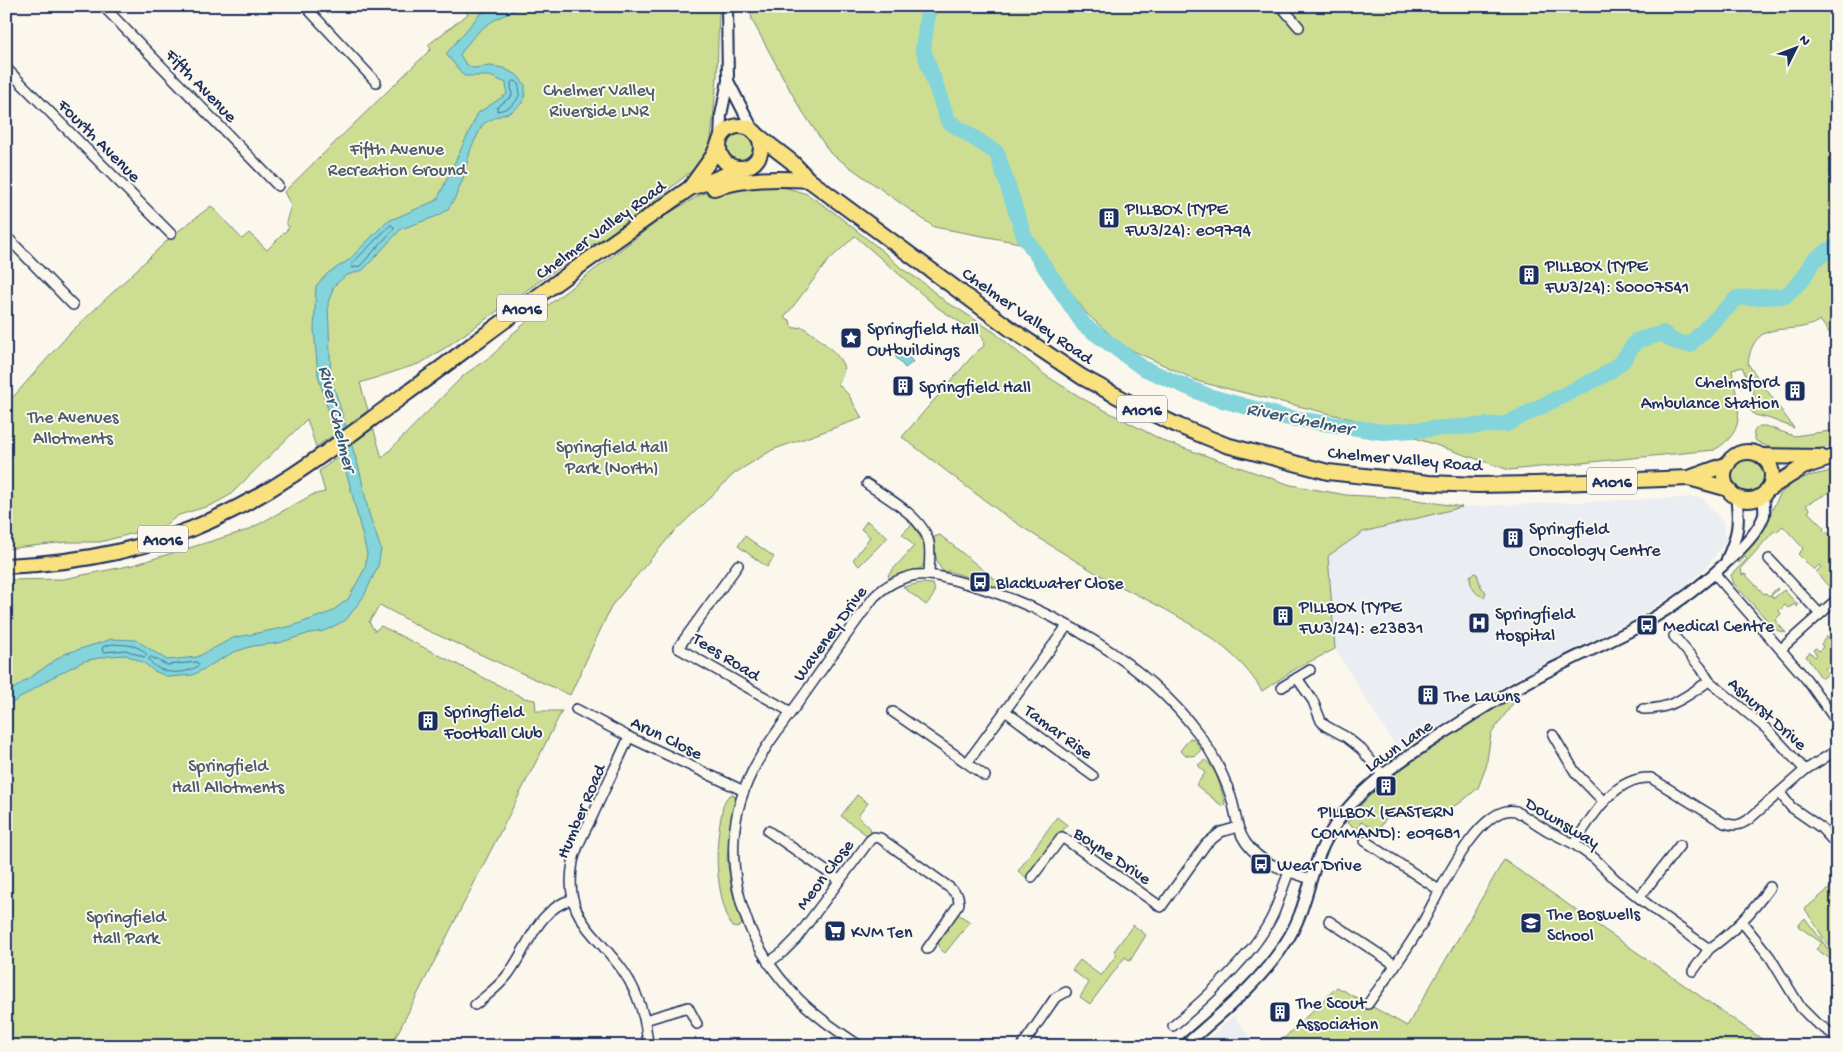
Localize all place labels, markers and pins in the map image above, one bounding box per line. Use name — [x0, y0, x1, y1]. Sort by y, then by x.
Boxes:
place label: PILLBOX (TYPE FW3/24): e09794 — [1124, 200, 1251, 242]
building icon: PILLBOX (TYPE FW3/24): e09794 — [1097, 206, 1121, 230]
place label: PILLBOX (TYPE FW3/24): S0007541 — [1544, 257, 1689, 299]
building icon: PILLBOX (TYPE FW3/24): S0007541 — [1517, 263, 1541, 287]
place label: Springfield Hall Outbuildings — [867, 320, 979, 362]
place icon: Springfield Hall Outbuildings — [839, 326, 863, 350]
place label: Chelmsford Ambulance Station — [1641, 373, 1780, 415]
building icon: Springfield Hall — [891, 374, 915, 398]
place label: Springfield Hall — [919, 378, 1031, 399]
building icon: Chelmsford Ambulance Station — [1783, 379, 1807, 403]
place label: Springfield Onocology Centre — [1529, 520, 1661, 562]
building icon: Springfield Onocology Centre — [1501, 526, 1525, 550]
bus stop icon: Blackwater Close — [968, 570, 992, 594]
place label: Blackwater Close — [995, 574, 1124, 595]
place label: PILLBOX (TYPE FW3/24): e23831 — [1298, 598, 1423, 640]
building icon: PILLBOX (TYPE FW3/24): e23831 — [1271, 604, 1295, 628]
place label: Springfield Hospital — [1495, 605, 1576, 647]
hospital icon: Springfield Hospital — [1467, 611, 1491, 635]
bus stop icon: Medical Centre — [1635, 613, 1659, 637]
place label: Medical Centre — [1663, 617, 1775, 638]
building icon: The Lawns — [1416, 683, 1440, 707]
place label: The Lawns — [1443, 687, 1521, 708]
place label: Springfield Football Club — [443, 703, 543, 745]
building icon: Springfield Football Club — [416, 709, 440, 733]
building icon: PILLBOX (EASTERN COMMAND): e09681 — [1374, 774, 1398, 798]
place label: PILLBOX (EASTERN COMMAND): e09681 — [1311, 803, 1461, 845]
bus stop icon: Wear Drive — [1249, 852, 1273, 876]
place label: Wear Drive — [1277, 856, 1362, 877]
place label: The Boswells School — [1546, 905, 1641, 947]
school or university icon: The Boswells School — [1519, 911, 1543, 935]
supermarket icon: KVM Ten — [823, 919, 847, 943]
place label: KVM Ten — [851, 923, 913, 944]
place label: The Scout Association — [1295, 994, 1379, 1036]
building icon: The Scout Association — [1268, 1000, 1292, 1024]

